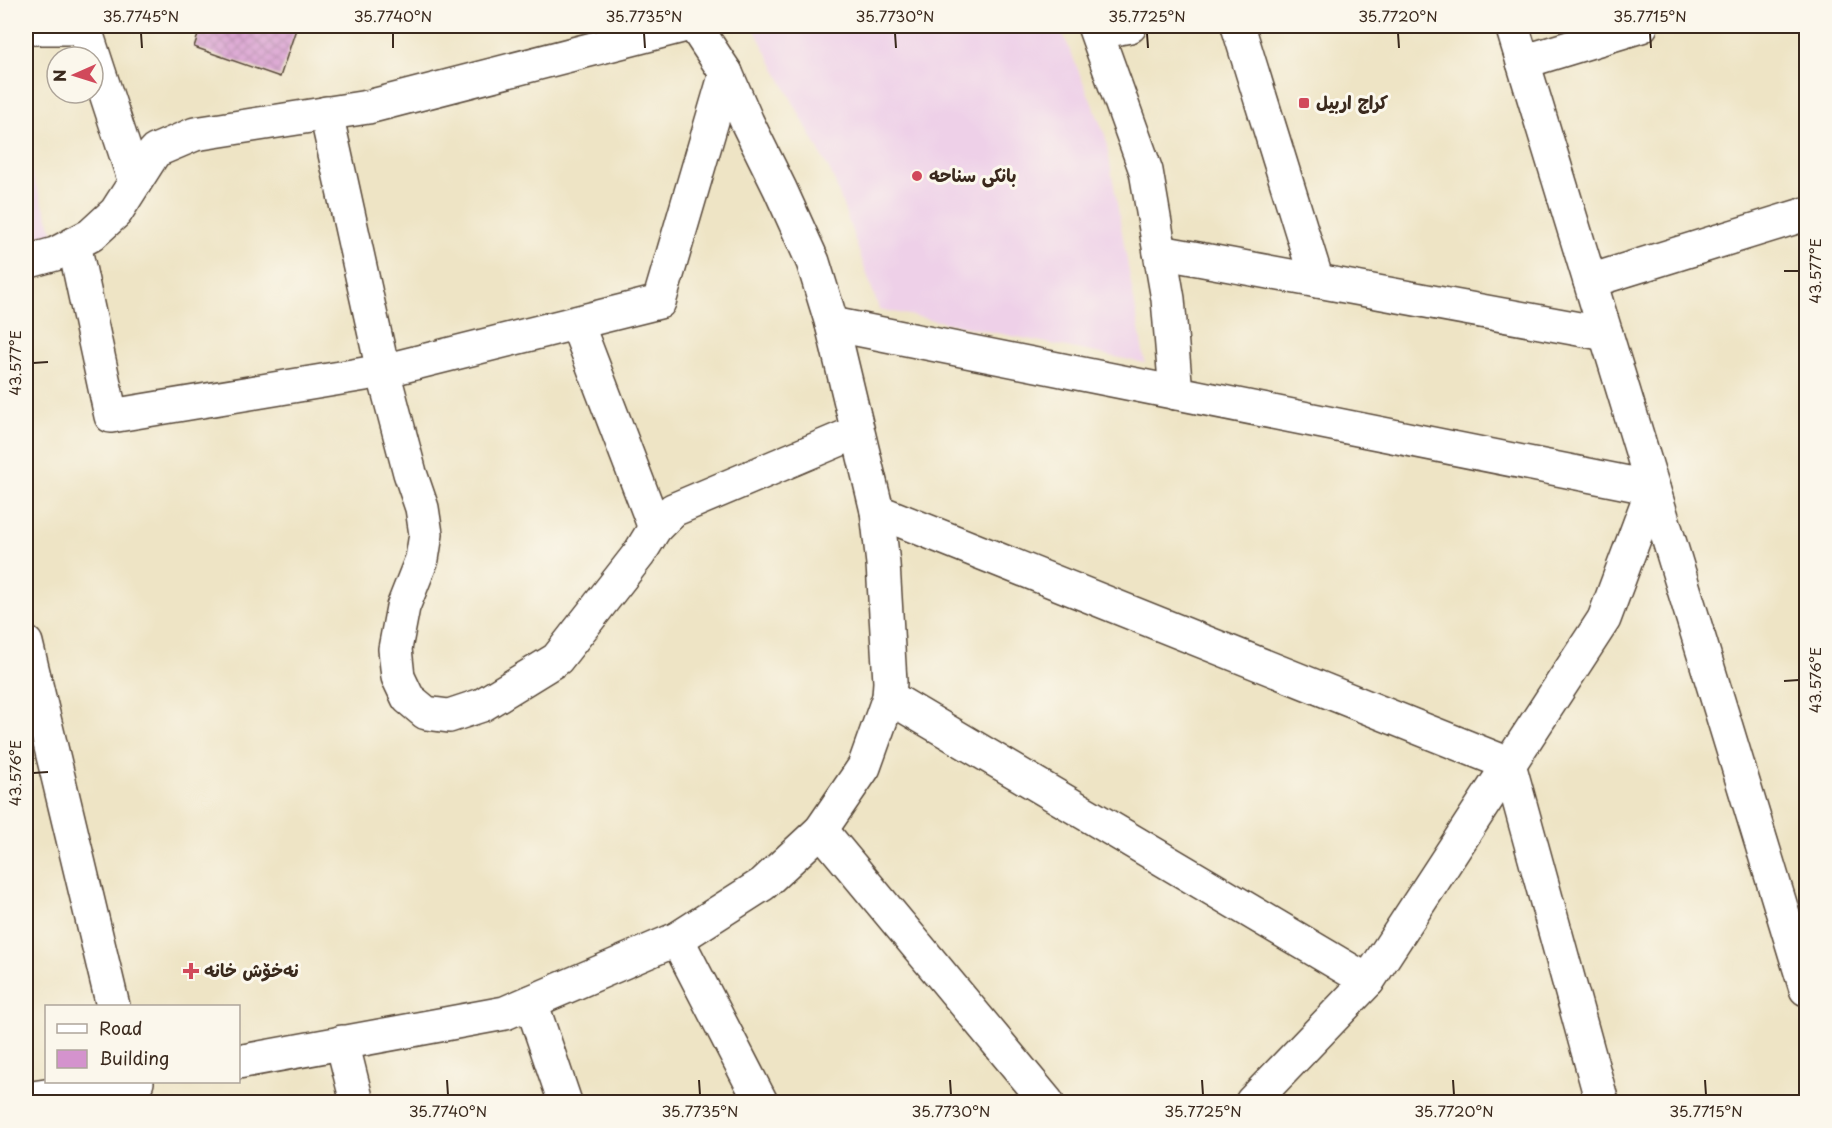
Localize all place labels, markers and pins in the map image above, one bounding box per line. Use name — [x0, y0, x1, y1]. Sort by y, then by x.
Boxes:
place label: كراج اربیل — [1316, 88, 1388, 115]
marker: كراج اربیل — [1297, 96, 1311, 110]
place label: بانکی سناحە — [929, 161, 1016, 188]
marker: بانکی سناحە — [910, 169, 924, 183]
place label: نەخۆش خانە — [204, 956, 299, 983]
marker: نەخۆش خانە — [182, 962, 200, 980]

